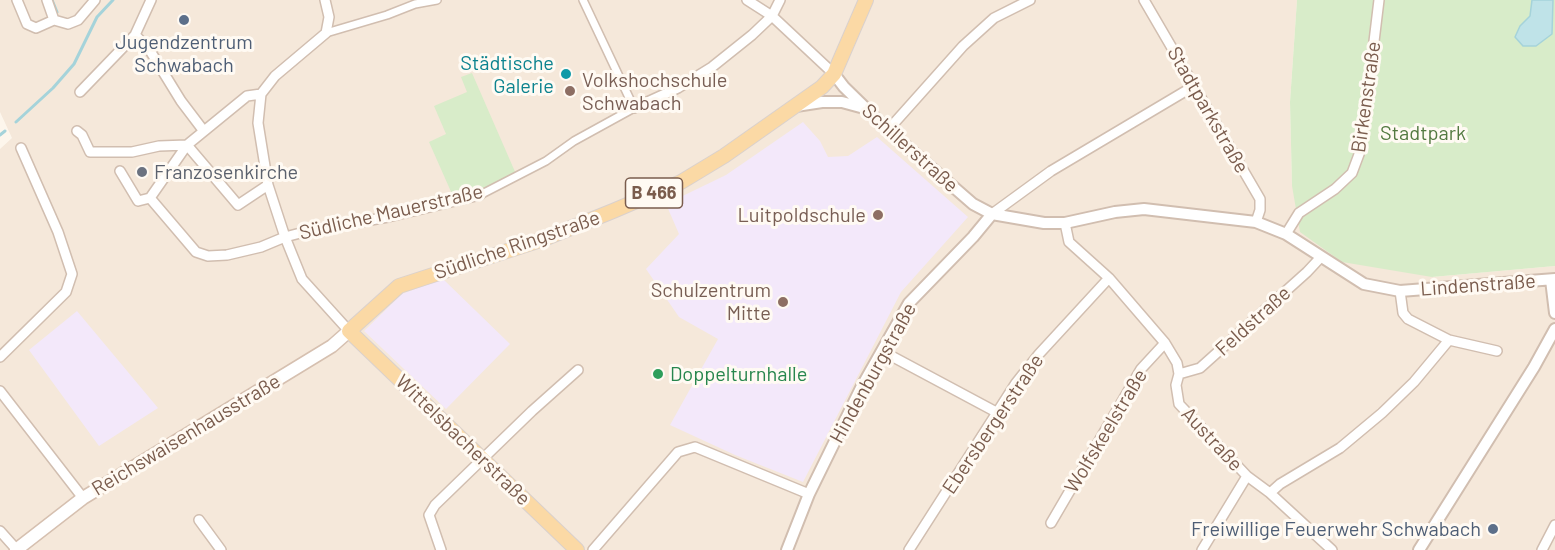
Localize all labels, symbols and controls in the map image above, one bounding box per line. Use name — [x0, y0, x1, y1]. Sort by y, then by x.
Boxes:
marker: Jugendzentrum Schwabach — [177, 13, 191, 27]
place label: Jugendzentrum Schwabach — [115, 30, 253, 77]
street label: Birkenstraße — [1346, 40, 1386, 154]
street label: Stadtparkstraße — [1162, 43, 1254, 177]
place label: Städtische Galerie — [460, 51, 554, 98]
marker: Städtische Galerie — [559, 67, 573, 81]
place label: Volkshochschule Schwabach — [582, 68, 727, 115]
marker: Volkshochschule Schwabach — [563, 84, 577, 98]
street label: Schillerstraße — [857, 99, 963, 197]
park label: Stadtpark — [1380, 121, 1466, 145]
place label: Franzosenkirche — [154, 160, 298, 184]
marker: Franzosenkirche — [135, 165, 149, 179]
road number: B 466 — [626, 178, 682, 208]
street label: Südliche Mauerstraße — [297, 179, 485, 245]
place label: Luitpoldschule — [737, 203, 866, 227]
street label: Südliche Ringstraße — [431, 205, 603, 285]
marker: Luitpoldschule — [871, 208, 885, 222]
street label: Lindenstraße — [1420, 269, 1536, 301]
place label: Schulzentrum Mitte — [651, 278, 771, 325]
street label: Feldstraße — [1210, 281, 1296, 361]
marker: Schulzentrum Mitte — [776, 295, 790, 309]
street label: Hindenburgstraße — [825, 299, 921, 447]
street label: Ebersbergerstraße — [937, 349, 1049, 499]
place label: Doppelturnhalle — [670, 362, 807, 386]
street label: Wolfskeelstraße — [1060, 365, 1152, 497]
marker: Doppelturnhalle — [651, 367, 665, 381]
street label: Reichswaisenhausstraße — [87, 369, 285, 501]
street label: Wittelsbacherstraße — [391, 370, 535, 510]
street label: Austraße — [1176, 402, 1248, 476]
place label: Freiwillige Feuerwehr Schwabach — [1191, 517, 1481, 541]
marker: Freiwillige Feuerwehr Schwabach — [1486, 522, 1500, 536]

